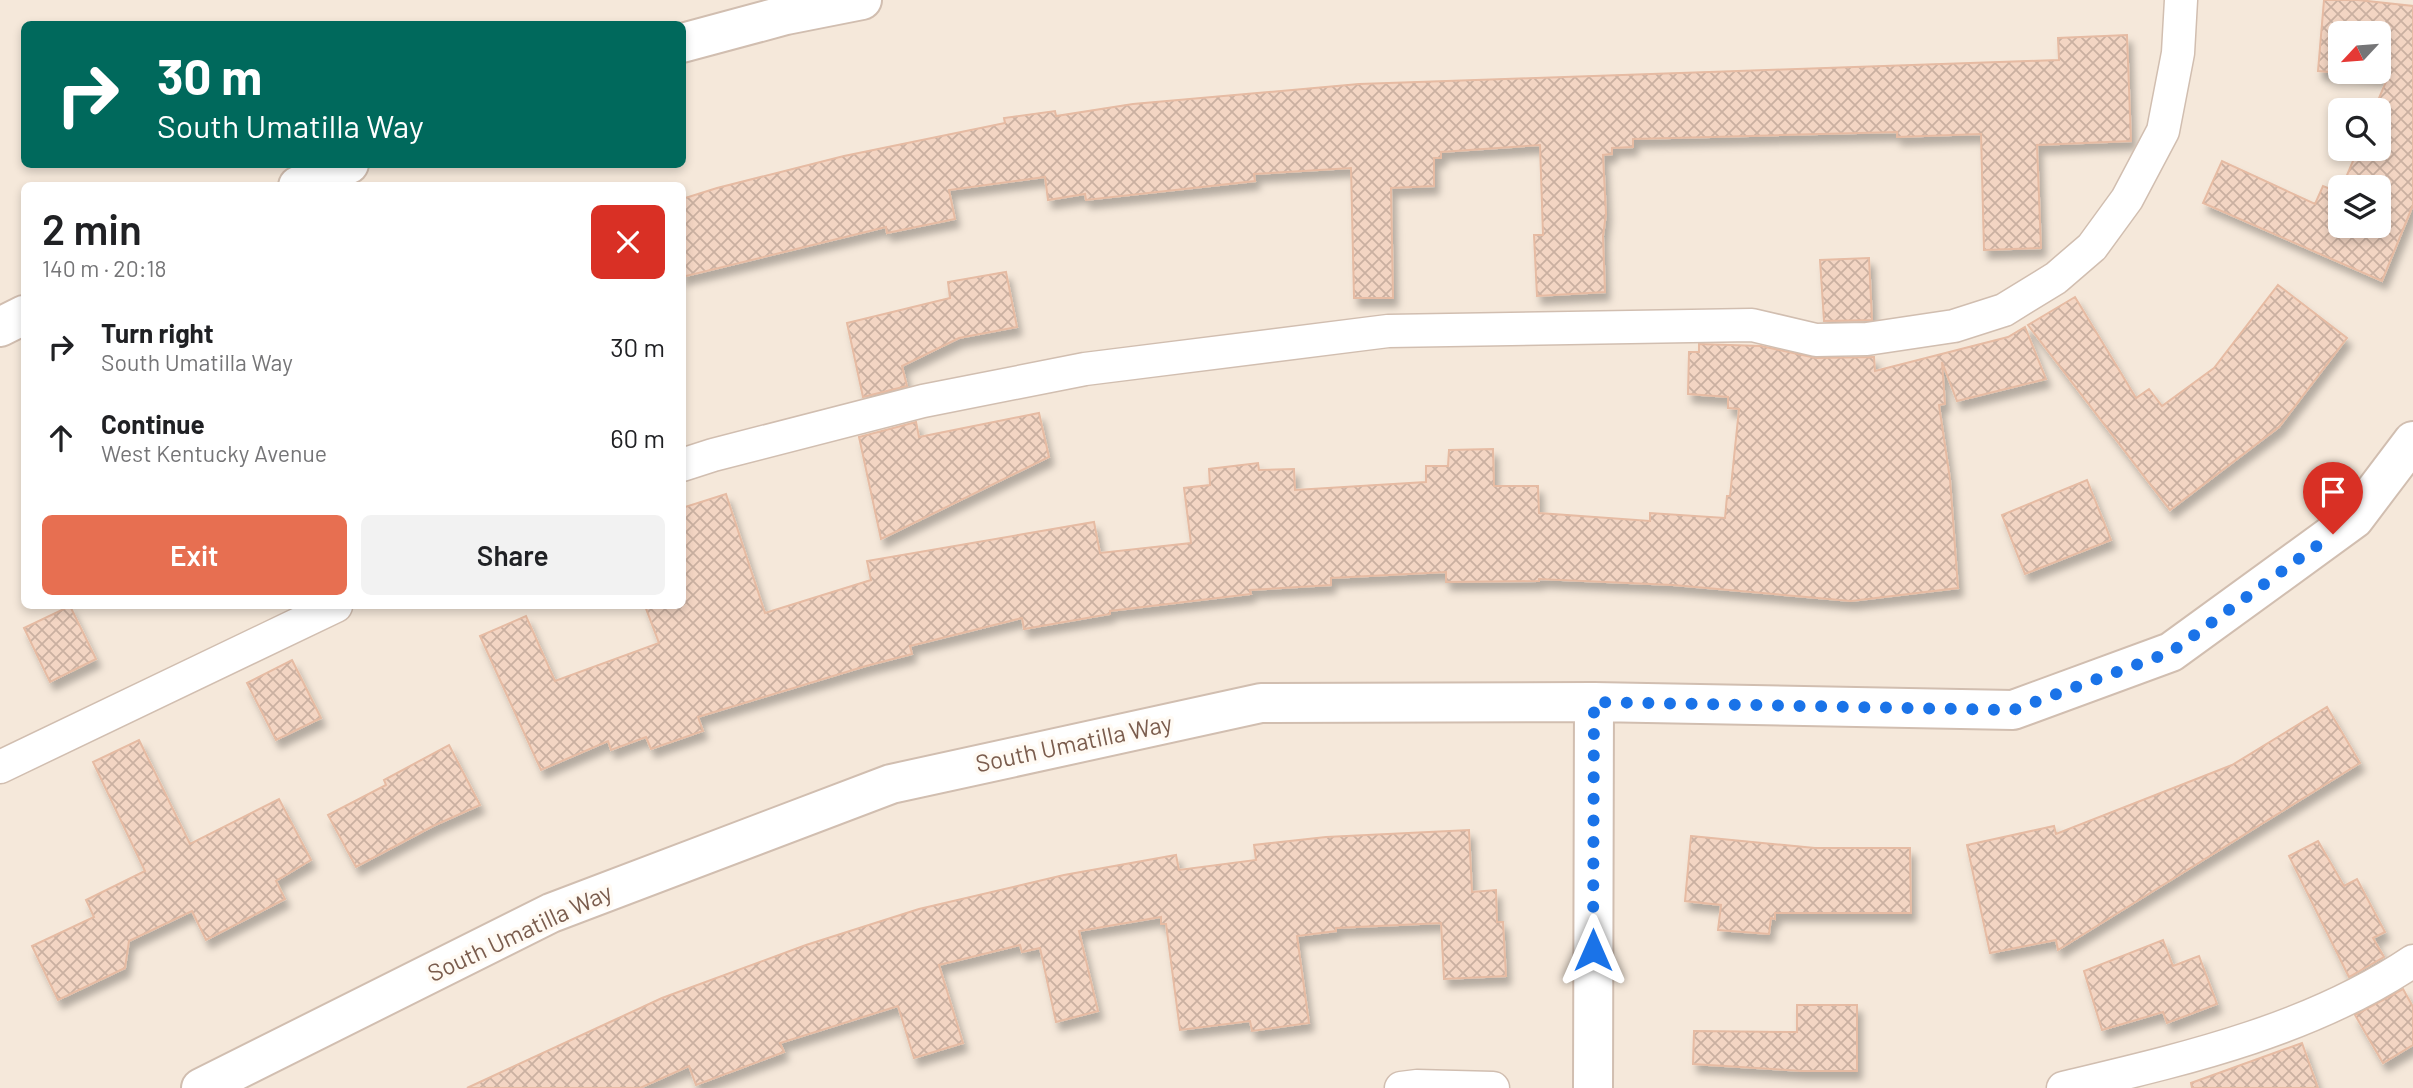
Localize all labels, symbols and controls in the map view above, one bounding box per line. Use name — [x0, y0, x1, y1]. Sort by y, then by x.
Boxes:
north arrow — [2328, 21, 2390, 84]
map controls — [2328, 21, 2391, 238]
text: 30 m — [157, 46, 262, 105]
icon: right — [42, 49, 133, 140]
button: search — [2328, 98, 2391, 161]
text: South Umatilla Way — [157, 106, 424, 144]
button: layers — [2328, 175, 2391, 238]
text: 2 min — [42, 203, 142, 253]
button: close — [591, 205, 665, 279]
text: 140 m · 20:18 — [42, 254, 167, 282]
text: Turn right — [101, 317, 214, 348]
icon: right — [42, 328, 80, 366]
text: 30 m — [610, 331, 665, 362]
text: South Umatilla Way — [101, 348, 293, 376]
text: Continue — [101, 408, 205, 439]
icon: ahead — [42, 419, 80, 457]
text: 60 m — [610, 422, 665, 453]
text: West Kentucky Avenue — [101, 439, 327, 467]
pin — [2303, 462, 2363, 534]
icon: arrive — [2314, 473, 2352, 511]
button: Exit — [42, 515, 347, 595]
button: Share — [361, 515, 665, 595]
street label: South Umatilla Way — [973, 708, 1175, 778]
street label: South Umatilla Way — [423, 876, 616, 987]
position arrow — [1556, 913, 1630, 987]

